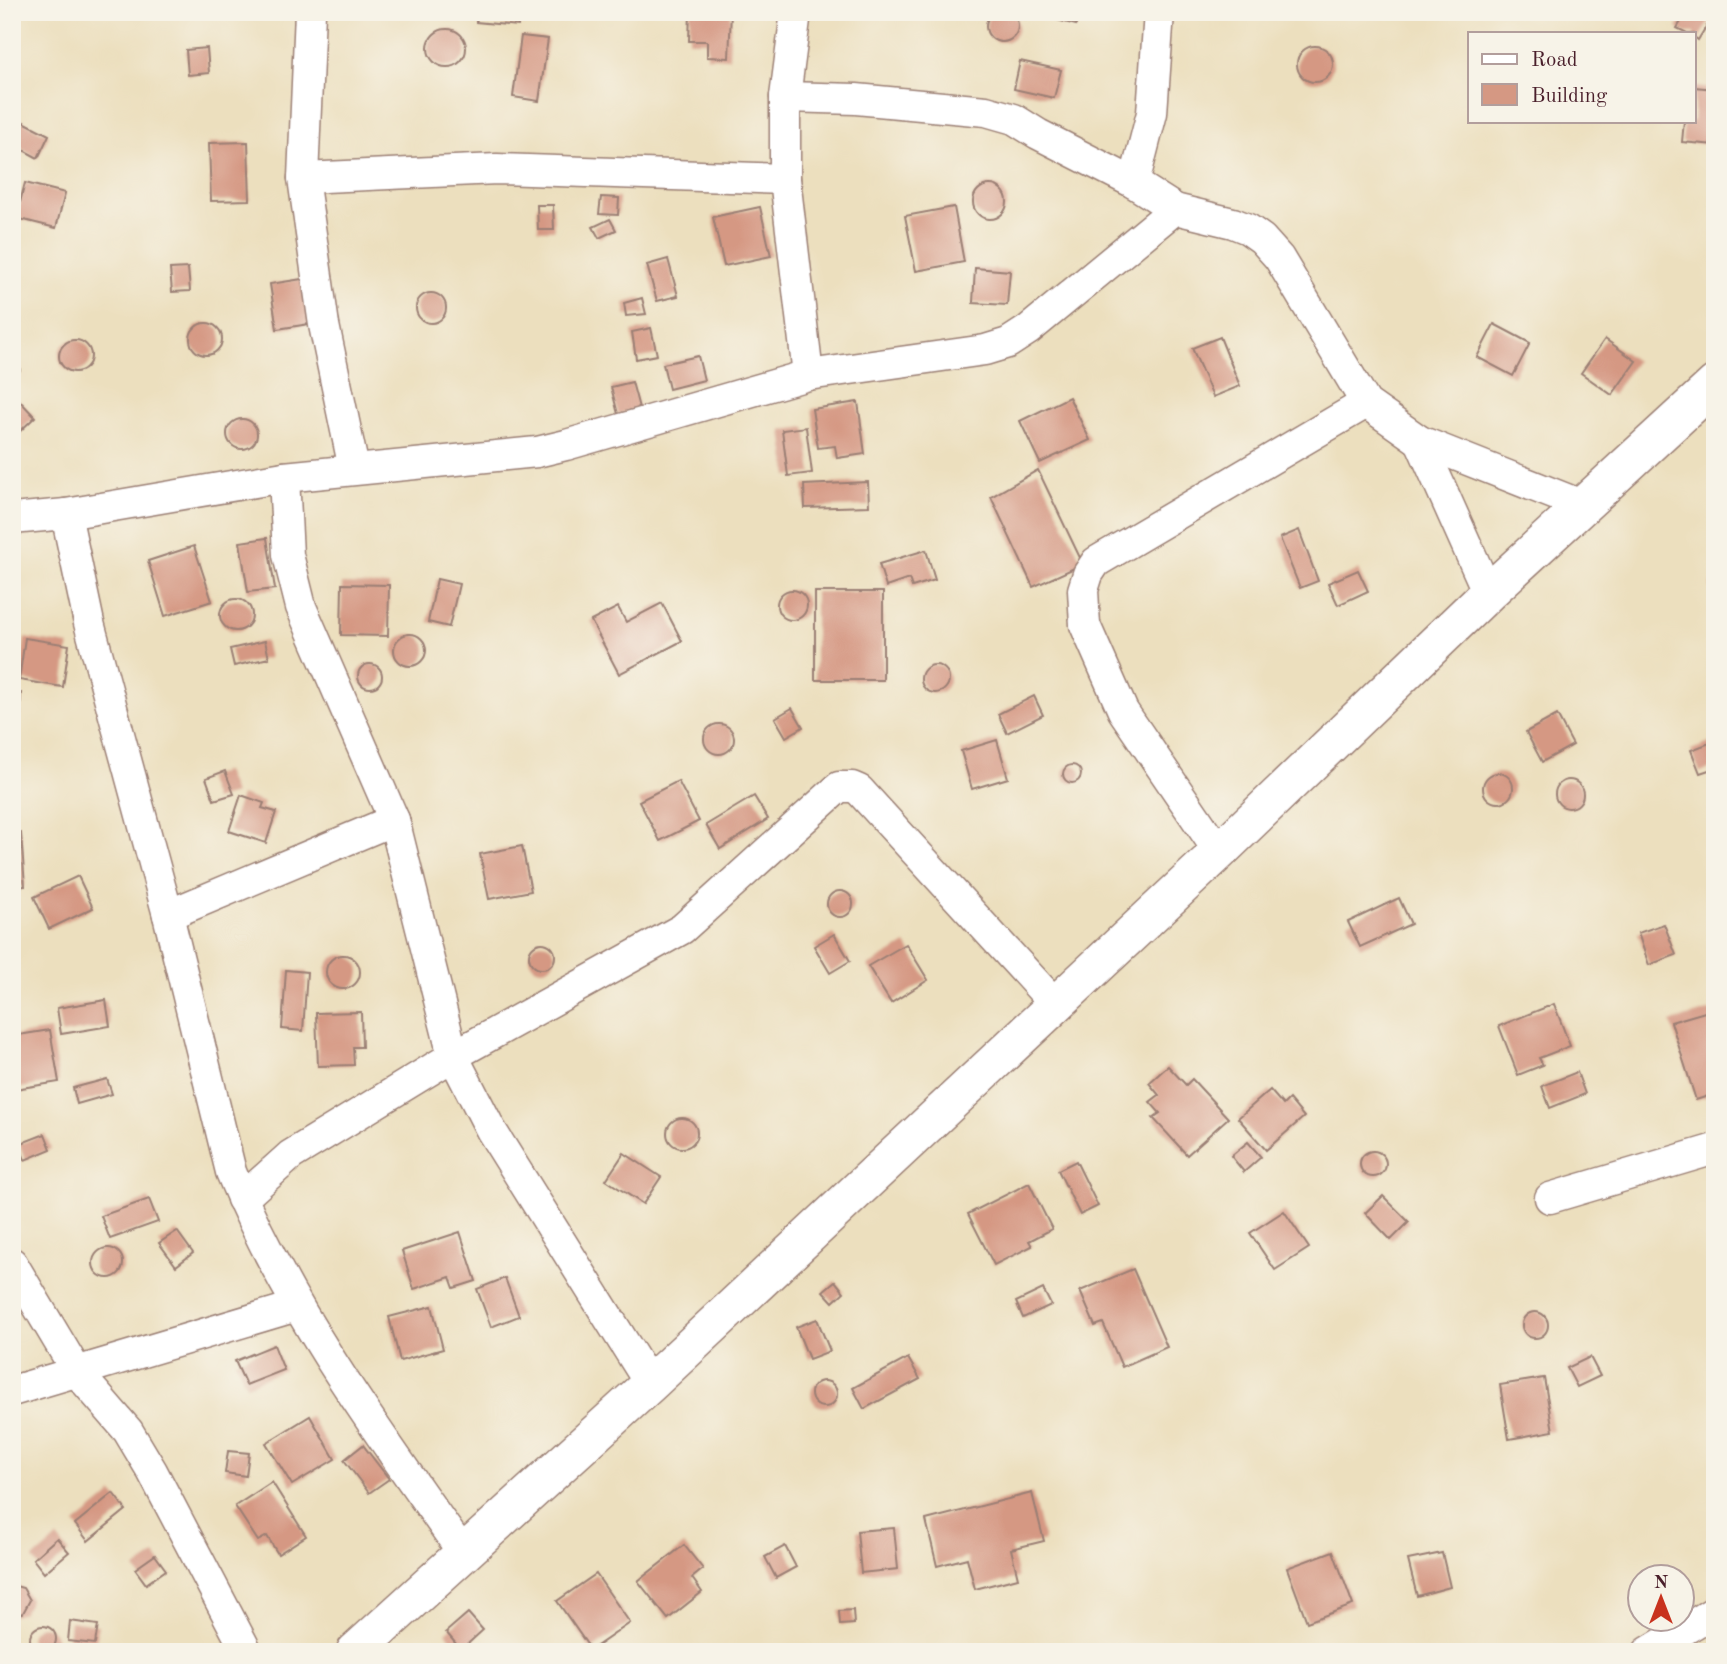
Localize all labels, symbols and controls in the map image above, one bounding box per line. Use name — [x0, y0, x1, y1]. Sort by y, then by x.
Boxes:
legend — [1468, 32, 1696, 122]
text: Road — [1531, 50, 1578, 71]
text: Building — [1531, 86, 1608, 107]
north arrow — [1626, 1562, 1696, 1632]
text: N — [1654, 1574, 1669, 1593]

